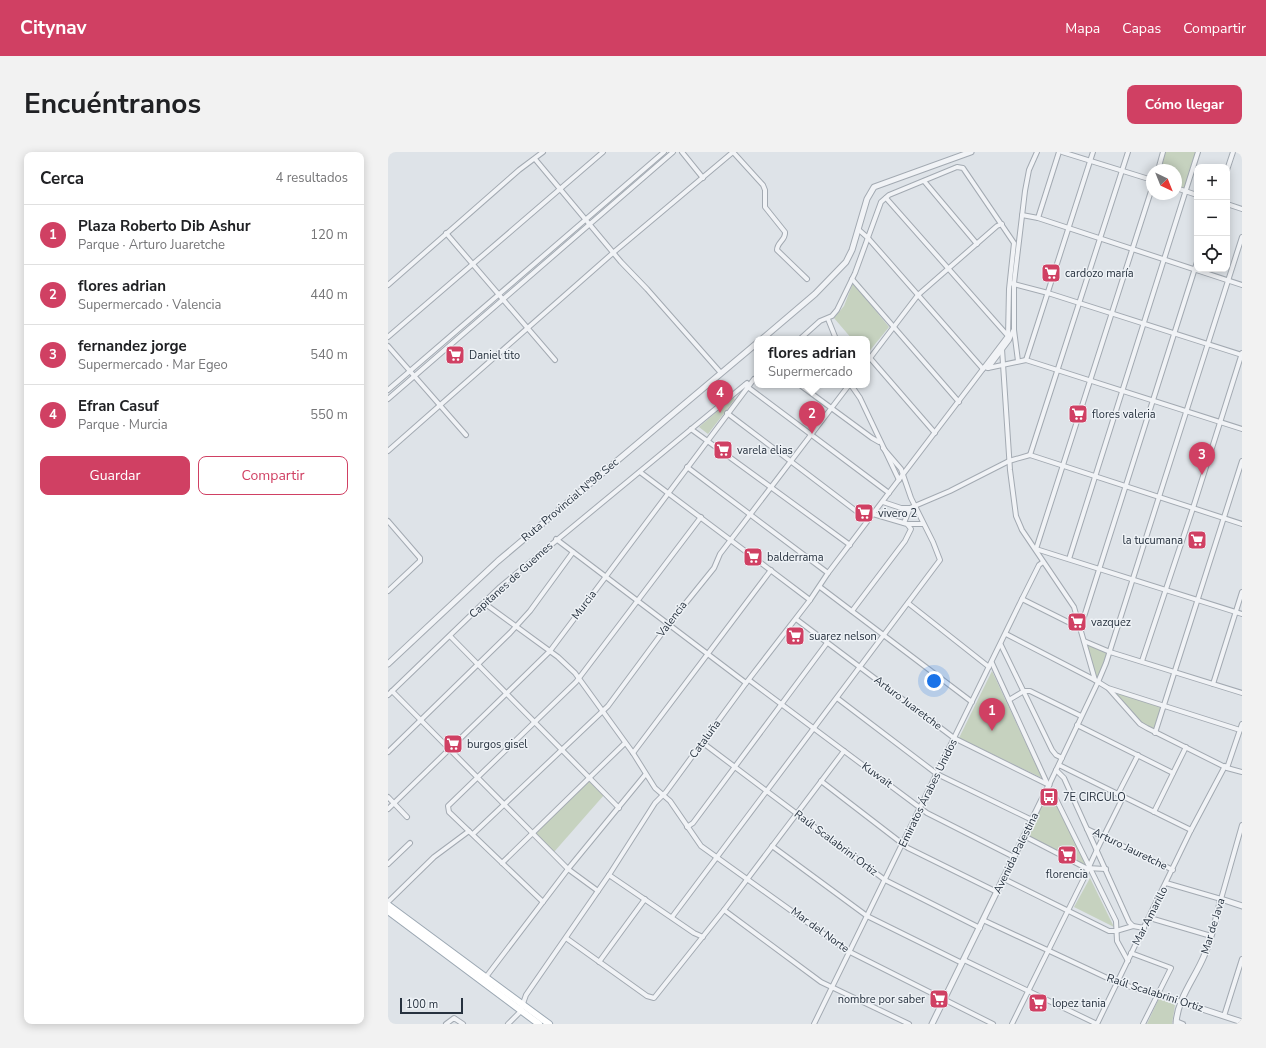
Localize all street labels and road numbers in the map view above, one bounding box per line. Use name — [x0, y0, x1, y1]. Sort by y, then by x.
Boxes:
street label: Ruta Provincial Nº98 Sec — [518, 455, 622, 545]
street label: Capitanes de Guemes — [466, 538, 556, 622]
street label: Murcia — [568, 587, 600, 623]
street label: Valencia — [653, 598, 691, 641]
street label: Arturo Juaretche — [871, 673, 945, 734]
street label: Cataluña — [686, 717, 724, 761]
street label: Emiratos Árabes Unidos — [894, 736, 961, 850]
street label: Kuwait — [859, 759, 895, 791]
street label: Raúl Scalabrini Ortiz — [791, 807, 881, 879]
street label: Avenida Palestina — [990, 810, 1042, 896]
street label: Arturo Jauretche — [1090, 824, 1170, 874]
street label: Mar Amarillo — [1129, 884, 1171, 948]
street label: Mar de Java — [1197, 896, 1229, 956]
street label: Mar del Norte — [788, 904, 852, 956]
street label: Raúl Scalabrini Ortiz — [1105, 970, 1205, 1016]

